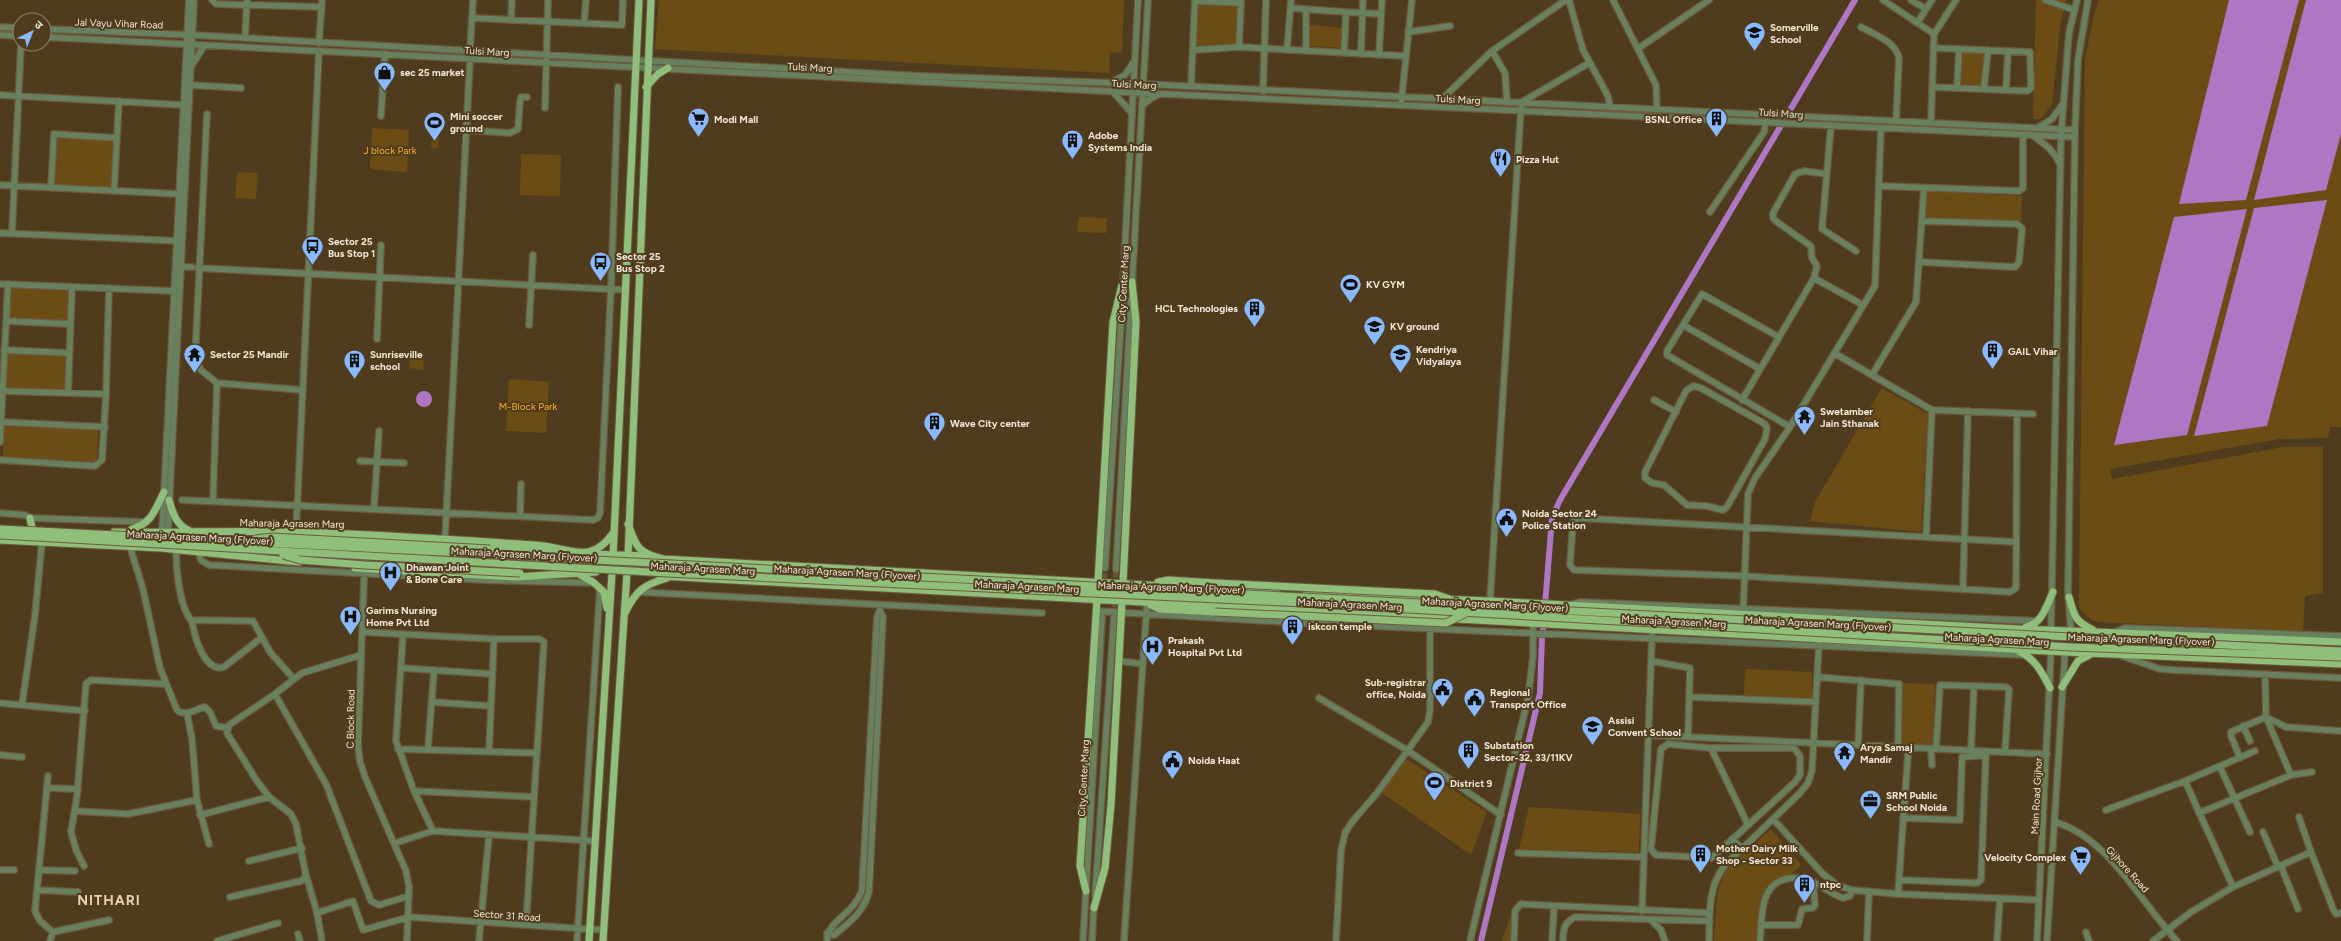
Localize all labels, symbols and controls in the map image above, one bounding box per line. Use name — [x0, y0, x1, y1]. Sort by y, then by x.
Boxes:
north arrow — [12, 12, 52, 52]
street label: Jal Vayu Vihar Road — [74, 15, 164, 32]
text: उ — [32, 18, 46, 32]
school or university icon: Somerville School — [1742, 20, 1768, 53]
place label: Somerville School — [1770, 21, 1819, 46]
street label: Tulsi Marg — [464, 44, 510, 59]
shop icon: sec 25 market — [371, 59, 397, 92]
street label: Tulsi Marg — [787, 60, 833, 75]
place label: sec 25 market — [400, 66, 465, 79]
street label: Tulsi Marg — [1111, 77, 1157, 92]
street label: Tulsi Marg — [1435, 92, 1481, 107]
street label: Tulsi Marg — [1758, 105, 1804, 122]
supermarket icon: Modi Mall — [686, 106, 712, 139]
building icon: BSNL Office — [1704, 106, 1730, 139]
sports icon: Mini soccer ground — [422, 109, 448, 142]
place label: Mini soccer ground — [450, 110, 503, 135]
place label: Modi Mall — [714, 113, 758, 126]
place label: BSNL Office — [1645, 113, 1702, 126]
building icon: Adobe Systems India — [1060, 128, 1086, 161]
place label: Adobe Systems India — [1088, 129, 1152, 154]
park label: J block Park — [363, 144, 417, 157]
restaurant icon: Pizza Hut — [1488, 146, 1514, 179]
place label: Pizza Hut — [1516, 153, 1559, 166]
bus stop icon: Sector 25 Bus Stop 1 — [300, 234, 326, 267]
place label: Sector 25 Bus Stop 1 — [328, 235, 375, 260]
street label: City Center Marg — [1115, 245, 1132, 323]
bus stop icon: Sector 25 Bus Stop 2 — [587, 249, 613, 282]
place label: Sector 25 Bus Stop 2 — [616, 250, 665, 275]
sports icon: KV GYM — [1337, 271, 1363, 304]
place label: KV GYM — [1366, 278, 1405, 291]
building icon: HCL Technologies — [1241, 295, 1267, 328]
place label: HCL Technologies — [1155, 302, 1238, 315]
school or university icon: KV ground — [1361, 313, 1387, 346]
place label: KV ground — [1390, 320, 1439, 333]
building icon: GAIL Vihar — [1979, 338, 2005, 371]
temple icon: Sector 25 Mandir — [182, 341, 208, 374]
school or university icon: Kendriya Vidyalaya — [1388, 342, 1414, 375]
place label: Kendriya Vidyalaya — [1416, 343, 1461, 368]
place label: GAIL Vihar — [2008, 345, 2058, 358]
building icon: Sunriseville school — [342, 347, 368, 380]
place label: Sector 25 Mandir — [210, 348, 289, 361]
place label: Sunriseville school — [370, 348, 423, 373]
park label: M-Block Park — [499, 400, 557, 413]
temple icon: Swetamber Jain Sthanak — [1792, 404, 1818, 437]
place label: Swetamber Jain Sthanak — [1820, 405, 1880, 430]
building icon: Wave City center — [921, 410, 947, 443]
place label: Wave City center — [950, 417, 1030, 430]
public building icon: Noida Sector 24 Police Station — [1494, 506, 1520, 539]
place label: Noida Sector 24 Police Station — [1522, 507, 1598, 532]
street label: Maharaja Agrasen Marg — [239, 516, 345, 531]
street label: Maharaja Agrasen Marg (Flyover) — [126, 527, 274, 548]
street label: Maharaja Agrasen Marg (Flyover) — [450, 544, 598, 565]
street label: Maharaja Agrasen Marg — [650, 559, 756, 578]
hospital icon: Dhawan Joint & Bone Care — [377, 560, 403, 593]
place label: Dhawan Joint & Bone Care — [406, 561, 469, 586]
street label: Maharaja Agrasen Marg (Flyover) — [773, 562, 921, 583]
street label: Maharaja Agrasen Marg — [974, 577, 1080, 596]
street label: Maharaja Agrasen Marg (Flyover) — [1097, 578, 1245, 597]
street label: Maharaja Agrasen Marg (Flyover) — [1421, 594, 1569, 615]
street label: Maharaja Agrasen Marg — [1297, 595, 1403, 614]
hospital icon: Garims Nursing Home Pvt Ltd — [337, 603, 363, 636]
place label: Garims Nursing Home Pvt Ltd — [366, 604, 437, 629]
street label: Maharaja Agrasen Marg — [1621, 612, 1727, 631]
building icon: iskcon temple — [1280, 613, 1306, 646]
street label: Maharaja Agrasen Marg (Flyover) — [1744, 613, 1892, 634]
place label: iskcon temple — [1308, 620, 1372, 633]
street label: Maharaja Agrasen Marg — [1944, 630, 2050, 649]
street label: Maharaja Agrasen Marg (Flyover) — [2067, 630, 2215, 649]
hospital icon: Prakash Hospital Pvt Ltd — [1139, 633, 1165, 666]
place label: Prakash Hospital Pvt Ltd — [1168, 634, 1242, 659]
public building icon: Sub-registrar office, Noida — [1429, 675, 1455, 708]
place label: Sub-registrar office, Noida — [1365, 676, 1426, 701]
public building icon: Regional Transport Office — [1461, 685, 1487, 718]
place label: Regional Transport Office — [1490, 686, 1567, 711]
street label: C Block Road — [343, 689, 358, 749]
school or university icon: Assisi Convent School — [1579, 713, 1605, 746]
place label: Assisi Convent School — [1608, 714, 1681, 739]
building icon: Substation Sector-32, 33/11KV — [1455, 738, 1481, 771]
street label: City Center Marg — [1075, 739, 1092, 817]
place label: Substation Sector-32, 33/11KV — [1484, 739, 1574, 764]
temple icon: Arya Samaj Mandir — [1832, 740, 1858, 773]
place label: Arya Samaj Mandir — [1860, 741, 1913, 766]
public building icon: Noida Haat — [1160, 747, 1186, 780]
place label: Noida Haat — [1188, 754, 1240, 767]
street label: Main Road Gijhor — [2028, 757, 2045, 835]
sports icon: District 9 — [1421, 770, 1447, 803]
place label: District 9 — [1450, 777, 1493, 790]
office icon: SRM Public School Noida — [1858, 788, 1884, 821]
place label: SRM Public School Noida — [1886, 789, 1947, 814]
building icon: Mother Dairy Milk Shop - Sector 33 — [1688, 841, 1714, 874]
place label: Mother Dairy Milk Shop - Sector 33 — [1716, 842, 1798, 867]
street label: Gijhore Road — [2103, 843, 2152, 895]
supermarket icon: Velocity Complex — [2068, 844, 2094, 877]
place label: Velocity Complex — [1984, 851, 2067, 864]
building icon: ntpc — [1792, 871, 1818, 904]
place label: ntpc — [1820, 878, 1842, 891]
district label: NITHARI — [77, 892, 141, 909]
street label: Sector 31 Road — [473, 907, 541, 924]

